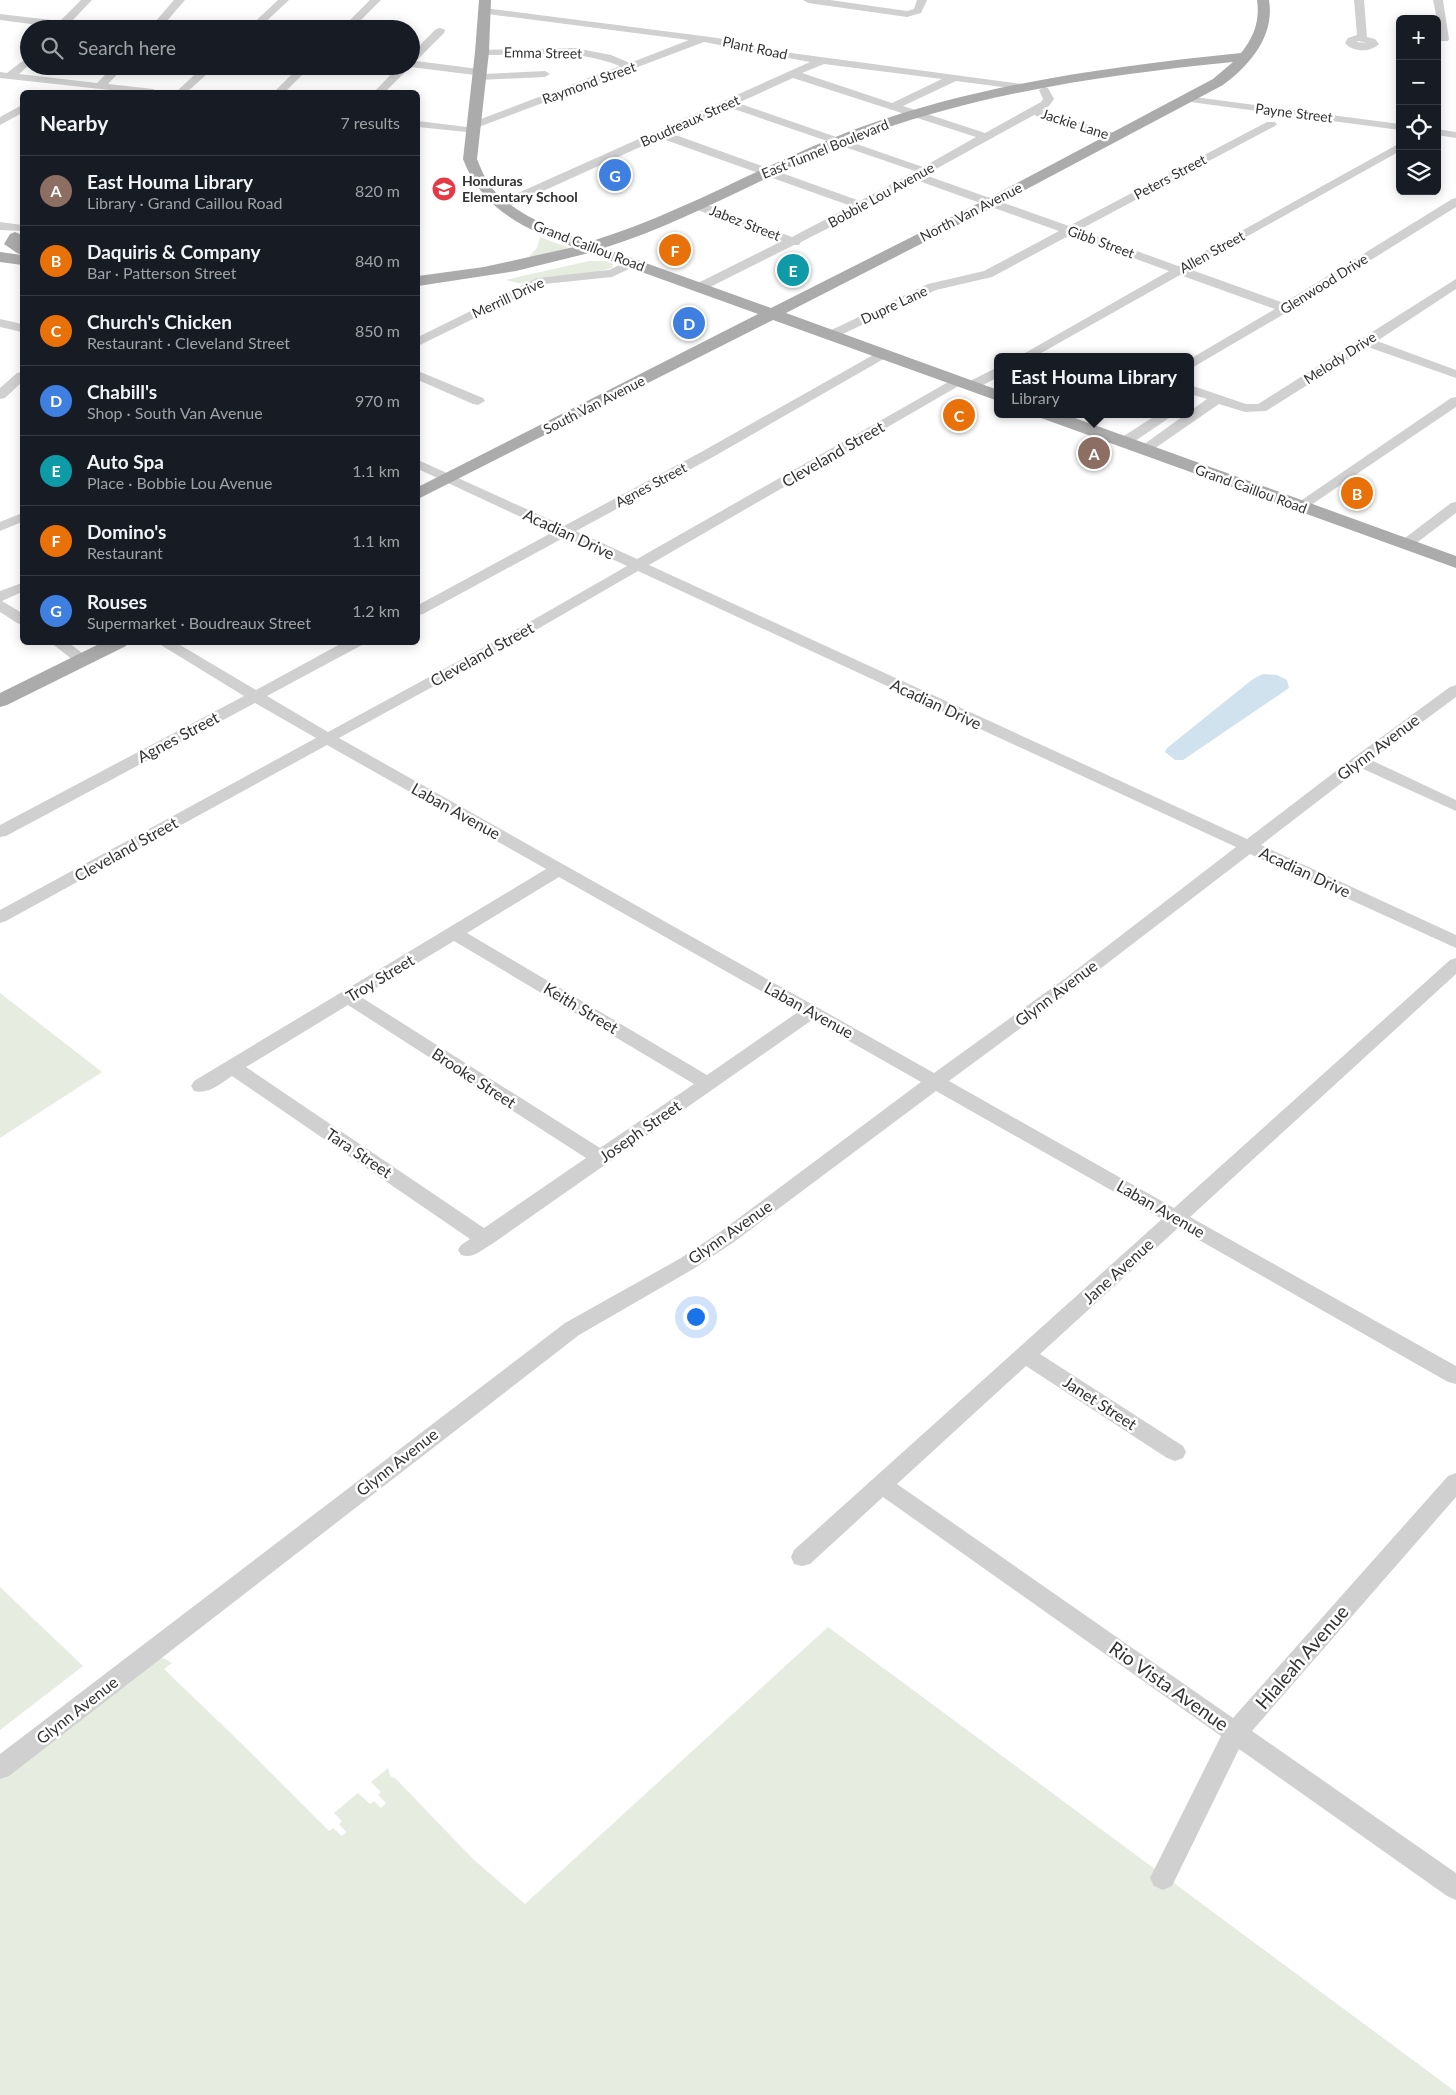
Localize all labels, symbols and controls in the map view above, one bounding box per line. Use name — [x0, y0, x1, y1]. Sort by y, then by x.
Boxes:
map controls — [1396, 15, 1441, 195]
button: + — [1396, 15, 1441, 60]
search box — [20, 20, 420, 75]
street label: Plant Road — [721, 32, 789, 63]
icon: search — [38, 34, 66, 62]
text: Search here — [78, 36, 176, 59]
street label: Emma Street — [504, 43, 582, 62]
street label: Raymond Street — [540, 58, 638, 107]
button: − — [1396, 60, 1441, 105]
street label: Boudreaux Street — [638, 91, 742, 150]
street label: Payne Street — [1254, 99, 1334, 126]
street label: Jackie Lane — [1039, 105, 1111, 142]
button: locate — [1396, 105, 1441, 150]
text: Nearby — [40, 110, 108, 135]
text: 7 results — [340, 113, 400, 132]
street label: East Tunnel Boulevard — [759, 115, 891, 182]
street label: Peters Street — [1131, 150, 1209, 203]
button: layers — [1396, 150, 1441, 195]
pin: G — [599, 156, 631, 194]
street label: Bobbie Lou Avenue — [825, 158, 937, 231]
text: East Houma Library — [87, 170, 253, 193]
place label: Honduras Elementary School — [462, 172, 578, 205]
school or university icon: Honduras Elementary School — [431, 176, 457, 202]
street label: North Van Avenue — [917, 179, 1025, 245]
text: A — [50, 181, 62, 200]
text: 820 m — [355, 181, 400, 200]
text: Library · Grand Caillou Road — [87, 193, 283, 212]
street label: Jabez Street — [707, 201, 783, 244]
street label: Grand Caillou Road — [531, 216, 647, 275]
street label: Gibb Street — [1066, 222, 1137, 261]
street label: Allen Street — [1176, 227, 1247, 276]
pin: F — [659, 231, 691, 269]
text: Daquiris & Company — [87, 240, 261, 263]
street label: Glenwood Drive — [1277, 250, 1371, 317]
text: B — [51, 251, 61, 270]
text: 840 m — [355, 251, 400, 270]
pin: E — [777, 251, 809, 289]
text: Bar · Patterson Street — [87, 263, 236, 282]
street label: Merrill Drive — [469, 274, 546, 322]
street label: Dupre Lane — [858, 282, 930, 327]
pin: D — [673, 304, 705, 342]
text: Church's Chicken — [87, 310, 232, 333]
text: C — [51, 321, 61, 340]
text: 850 m — [355, 321, 400, 340]
street label: Melody Drive — [1300, 328, 1379, 387]
text: Restaurant · Cleveland Street — [87, 333, 290, 352]
popup — [994, 353, 1194, 418]
text: East Houma Library — [1011, 365, 1177, 388]
street label: South Van Avenue — [540, 372, 647, 438]
text: Chabill's — [87, 380, 157, 403]
text: Library — [1011, 388, 1060, 407]
text: D — [50, 391, 62, 410]
text: 970 m — [355, 391, 400, 410]
pin: C — [943, 396, 975, 434]
text: Shop · South Van Avenue — [87, 403, 263, 422]
street label: Cleveland Street — [778, 416, 888, 491]
pin: A — [1078, 434, 1110, 472]
text: Auto Spa — [87, 450, 164, 473]
street label: Agnes Street — [612, 459, 689, 510]
street label: Grand Caillou Road — [1193, 460, 1309, 517]
text: E — [51, 461, 61, 480]
text: 1.1 km — [352, 461, 400, 480]
text: Place · Bobbie Lou Avenue — [87, 473, 272, 492]
pin: B — [1341, 474, 1373, 512]
street label: Acadian Drive — [521, 504, 618, 563]
text: Domino's — [87, 520, 166, 543]
text: F — [51, 531, 61, 550]
text: 1.1 km — [352, 531, 400, 550]
text: Restaurant — [87, 543, 163, 562]
text: Rouses — [87, 590, 147, 613]
text: G — [50, 601, 62, 620]
text: 1.2 km — [352, 601, 400, 620]
text: Supermarket · Boudreaux Street — [87, 613, 311, 632]
street label: Cleveland Street — [427, 617, 537, 690]
street label: Acadian Drive — [888, 674, 985, 733]
street label: Agnes Street — [134, 707, 222, 766]
street label: Glynn Avenue — [1333, 710, 1423, 784]
street label: Laban Avenue — [409, 778, 504, 843]
street label: Cleveland Street — [71, 812, 181, 885]
street label: Acadian Drive — [1257, 842, 1354, 901]
street label: Troy Street — [342, 950, 417, 1005]
street label: Glynn Avenue — [1011, 956, 1101, 1030]
street label: Laban Avenue — [762, 977, 857, 1042]
street label: Keith Street — [541, 978, 622, 1037]
street label: Brooke Street — [429, 1043, 520, 1112]
street label: Joseph Street — [595, 1095, 684, 1166]
street label: Tara Street — [323, 1124, 396, 1182]
street label: Laban Avenue — [1114, 1176, 1209, 1241]
street label: Glynn Avenue — [684, 1196, 775, 1267]
street label: Jane Avenue — [1079, 1234, 1157, 1307]
your location — [683, 1304, 709, 1330]
street label: Janet Street — [1060, 1372, 1141, 1433]
street label: Glynn Avenue — [352, 1424, 441, 1499]
street label: Hialeah Avenue — [1250, 1600, 1353, 1713]
street label: Rio Vista Avenue — [1105, 1636, 1233, 1735]
street label: Glynn Avenue — [32, 1672, 121, 1747]

